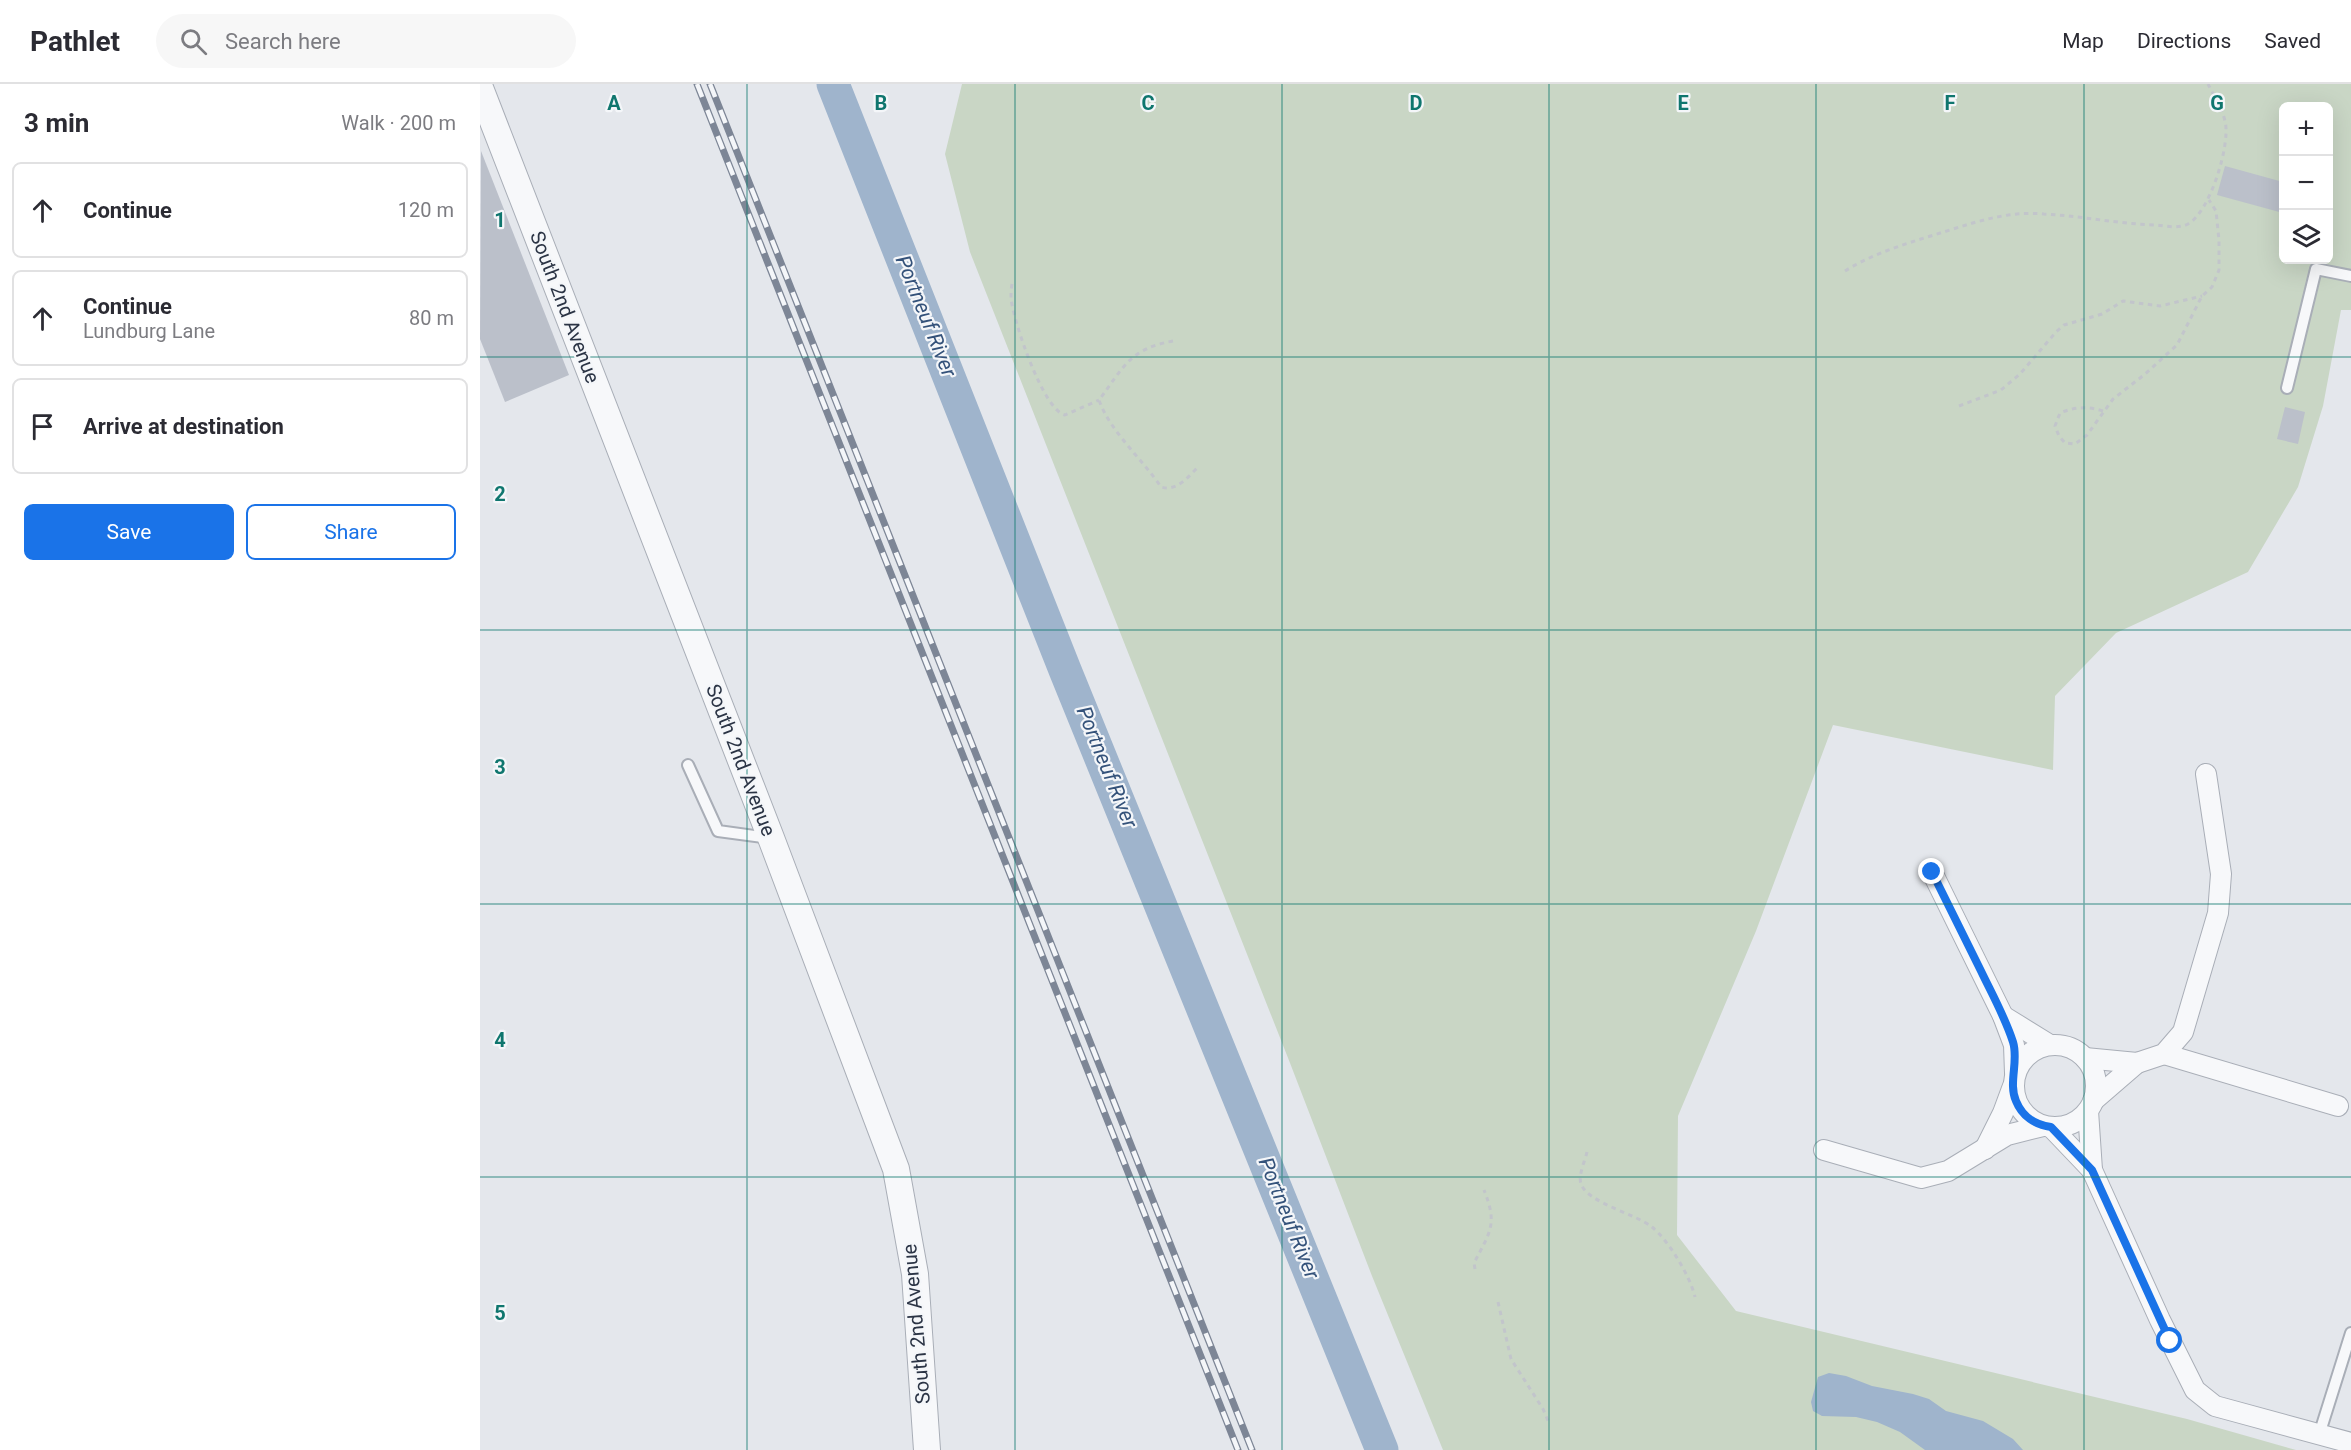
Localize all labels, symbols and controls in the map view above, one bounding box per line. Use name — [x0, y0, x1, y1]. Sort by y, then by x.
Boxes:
search box — [156, 14, 576, 68]
text: Pathlet — [30, 25, 120, 58]
icon: search — [177, 25, 210, 58]
text: Search here — [225, 29, 341, 54]
text: Map — [2062, 29, 2104, 53]
text: Directions — [2137, 29, 2231, 53]
text: Saved — [2264, 29, 2321, 53]
text: A — [607, 91, 621, 115]
text: B — [875, 91, 887, 115]
text: C — [1141, 91, 1155, 115]
text: D — [1410, 91, 1423, 115]
text: E — [1677, 91, 1689, 115]
text: F — [1945, 91, 1956, 115]
text: G — [2210, 91, 2224, 115]
map controls — [2279, 102, 2333, 264]
button: + — [2279, 102, 2333, 156]
text: 3 min — [24, 108, 89, 138]
text: Walk · 200 m — [341, 111, 456, 135]
button: − — [2279, 156, 2333, 210]
icon: ahead — [26, 194, 59, 227]
text: Continue — [83, 198, 172, 223]
text: 120 m — [398, 198, 454, 222]
text: 1 — [494, 208, 506, 232]
button: layers — [2279, 210, 2333, 264]
street label: South 2nd Avenue — [525, 228, 605, 386]
water label: Portneuf River — [891, 252, 962, 381]
text: Continue — [83, 294, 172, 319]
icon: ahead — [26, 302, 59, 335]
text: 80 m — [409, 306, 454, 330]
text: Lundburg Lane — [83, 319, 215, 343]
icon: arrive — [26, 410, 59, 443]
text: Arrive at destination — [83, 414, 284, 439]
text: 2 — [494, 482, 506, 506]
button: Save — [24, 504, 234, 560]
button: Share — [246, 504, 456, 560]
street label: South 2nd Avenue — [701, 681, 781, 839]
water label: Portneuf River — [1072, 703, 1143, 832]
text: 3 — [494, 755, 506, 779]
route end — [1918, 858, 1944, 884]
text: 4 — [494, 1028, 506, 1052]
water label: Portneuf River — [1254, 1154, 1325, 1283]
street label: South 2nd Avenue — [897, 1243, 935, 1405]
text: 5 — [494, 1301, 506, 1325]
route start — [2156, 1327, 2182, 1353]

